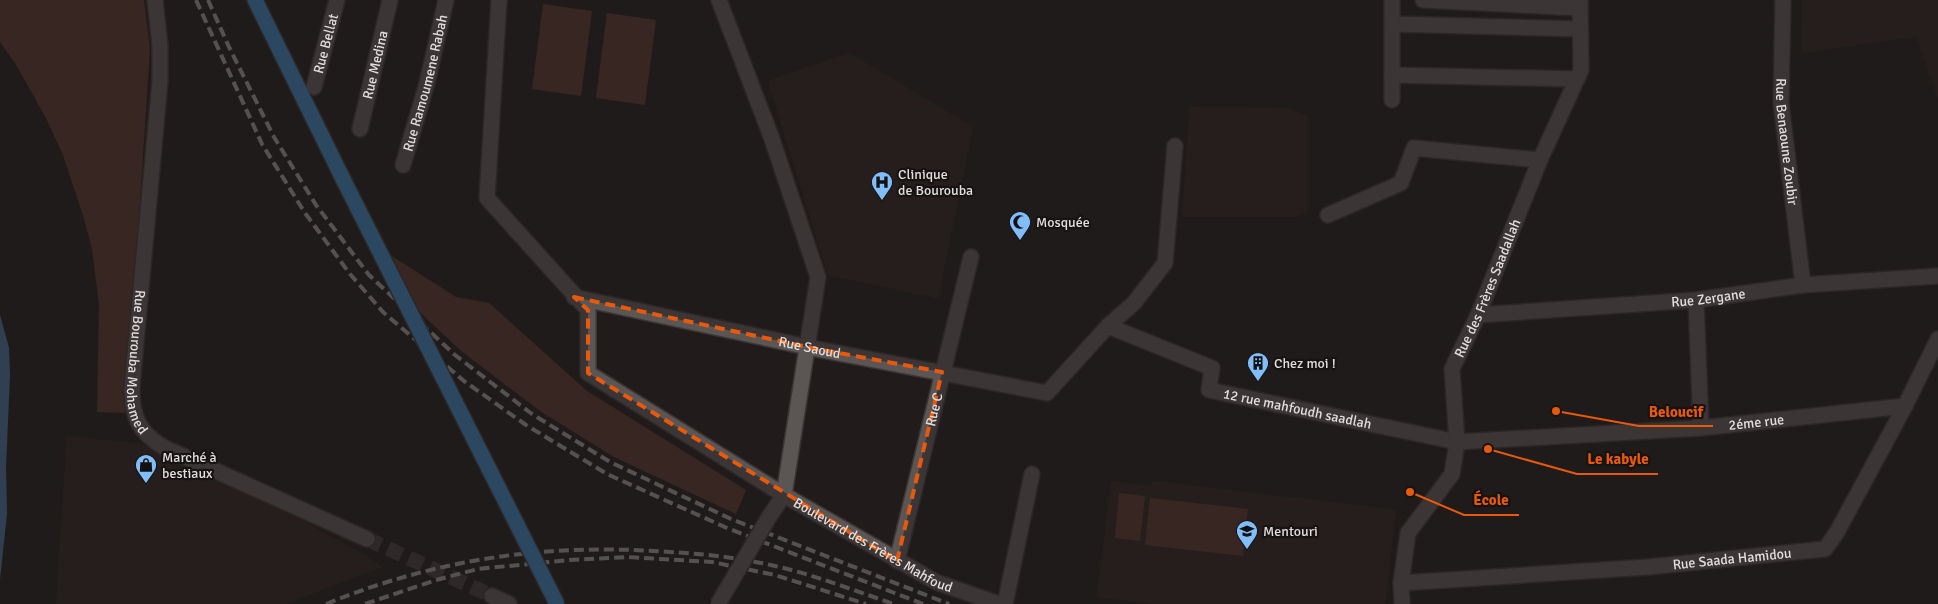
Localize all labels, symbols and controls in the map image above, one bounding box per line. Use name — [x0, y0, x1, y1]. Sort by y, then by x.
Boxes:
street label: Rue Bellat — [309, 12, 342, 75]
street label: Rue Ramoumene Rabah — [399, 13, 451, 153]
street label: Rue Medina — [359, 29, 391, 101]
street label: Rue Benaoune Zoubir — [1772, 78, 1802, 207]
place label: Clinique de Bourouba — [898, 166, 973, 199]
hospital icon: Clinique de Bourouba — [870, 170, 894, 201]
mosque icon: Mosquée — [1008, 210, 1032, 241]
place label: Mosquée — [1036, 214, 1090, 231]
street label: Rue des Frères Saadallah — [1450, 216, 1524, 360]
street label: Rue Zergane — [1671, 285, 1746, 310]
street label: Rue Bourouba Mohamed — [123, 289, 152, 437]
street label: Rue Saoud — [777, 333, 842, 362]
building icon: Chez moi ! — [1246, 351, 1270, 382]
place label: Chez moi ! — [1274, 355, 1336, 372]
street label: 12 rue mahfoudh saadlah — [1222, 385, 1373, 432]
street label: Rue C — [922, 391, 946, 428]
callout: Beloucif — [1639, 396, 1713, 426]
text: Beloucif — [1649, 403, 1705, 421]
street label: 2éme rue — [1728, 411, 1785, 433]
callout: Le kabyle — [1577, 444, 1658, 474]
place label: Marché à bestiaux — [162, 449, 217, 482]
text: Le kabyle — [1587, 450, 1649, 468]
shop icon: Marché à bestiaux — [134, 453, 158, 484]
callout: École — [1464, 485, 1519, 515]
text: École — [1473, 490, 1509, 509]
street label: Boulevard des Frères Mahfoud — [791, 494, 955, 596]
school or university icon: Mentouri — [1235, 519, 1259, 550]
place label: Mentouri — [1263, 523, 1318, 540]
street label: Rue Saada Hamidou — [1672, 544, 1792, 573]

